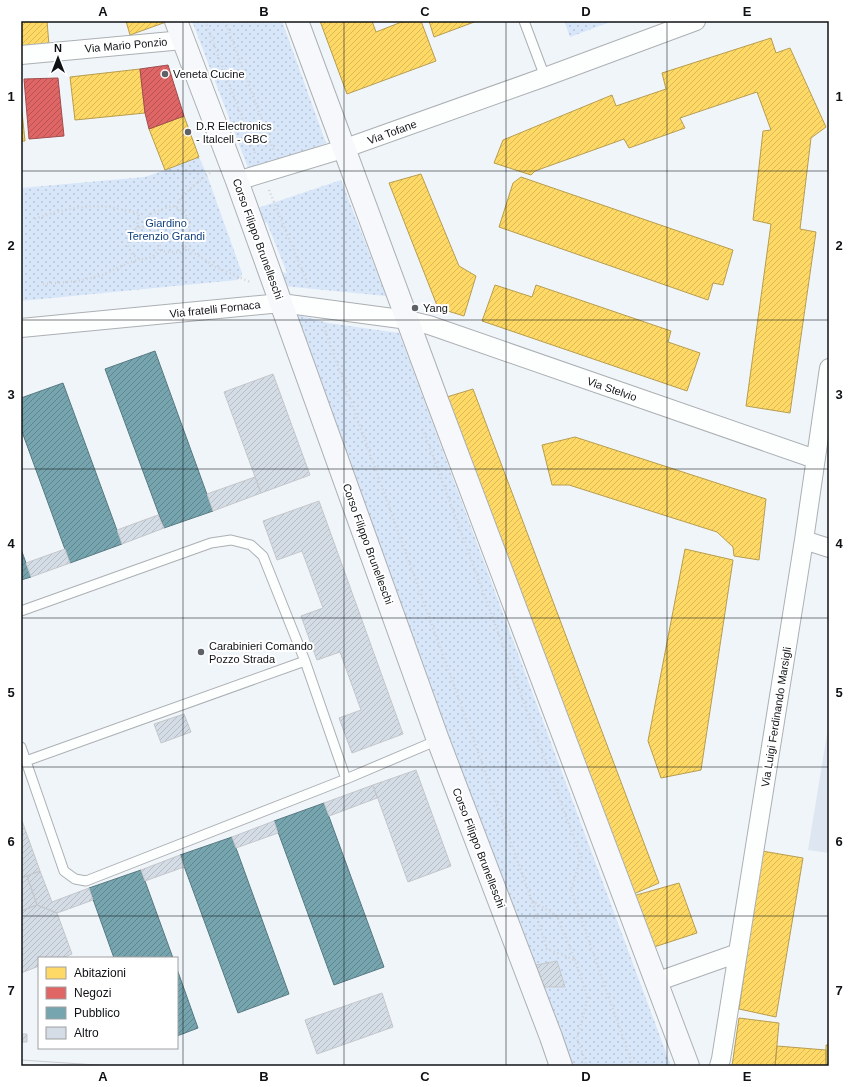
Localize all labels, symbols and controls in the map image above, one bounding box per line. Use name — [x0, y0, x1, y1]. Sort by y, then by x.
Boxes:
text: A — [98, 4, 108, 19]
text: B — [259, 4, 269, 19]
text: C — [420, 4, 430, 19]
text: D — [581, 4, 591, 19]
text: E — [743, 4, 752, 19]
street label: Via Mario Ponzio — [84, 35, 168, 55]
north arrow — [38, 38, 78, 78]
text: N — [54, 42, 62, 54]
place label: Veneta Cucine — [173, 68, 245, 80]
marker: Veneta Cucine — [160, 69, 170, 79]
text: 1 — [7, 89, 15, 104]
text: 1 — [835, 89, 843, 104]
street label: Via Tofane — [366, 118, 418, 146]
place label: D.R Electronics - Italcell - GBC — [196, 120, 272, 145]
marker: D.R Electronics - Italcell - GBC — [183, 127, 193, 137]
street label: Corso Filippo Brunelleschi — [231, 177, 285, 301]
park label: Giardino Terenzio Grandi — [127, 217, 205, 242]
text: 2 — [7, 238, 15, 253]
text: 2 — [835, 238, 843, 253]
street label: Via fratelli Fornaca — [169, 298, 262, 320]
place label: Yang — [423, 302, 448, 314]
marker: Yang — [410, 303, 420, 313]
street label: Via Stelvio — [586, 375, 638, 403]
text: 3 — [7, 387, 15, 402]
text: 3 — [835, 387, 843, 402]
street label: Corso Filippo Brunelleschi — [341, 482, 395, 606]
text: 4 — [7, 536, 15, 551]
text: 4 — [835, 536, 843, 551]
place label: Carabinieri Comando Pozzo Strada — [209, 640, 313, 665]
street label: Via Luigi Ferdinando Marsigli — [759, 646, 793, 788]
marker: Carabinieri Comando Pozzo Strada — [196, 647, 206, 657]
text: 5 — [7, 685, 15, 700]
text: 5 — [835, 685, 843, 700]
street label: Corso Filippo Brunelleschi — [451, 786, 507, 910]
text: 6 — [7, 834, 15, 849]
text: 6 — [835, 834, 843, 849]
legend — [38, 957, 178, 1049]
text: Abitazioni — [74, 966, 126, 980]
text: 7 — [7, 983, 15, 998]
text: 7 — [835, 983, 843, 998]
text: Negozi — [74, 986, 111, 1000]
text: Pubblico — [74, 1006, 120, 1020]
text: Altro — [74, 1026, 99, 1040]
text: A — [98, 1069, 108, 1084]
text: B — [259, 1069, 269, 1084]
text: C — [420, 1069, 430, 1084]
text: D — [581, 1069, 591, 1084]
text: E — [743, 1069, 752, 1084]

